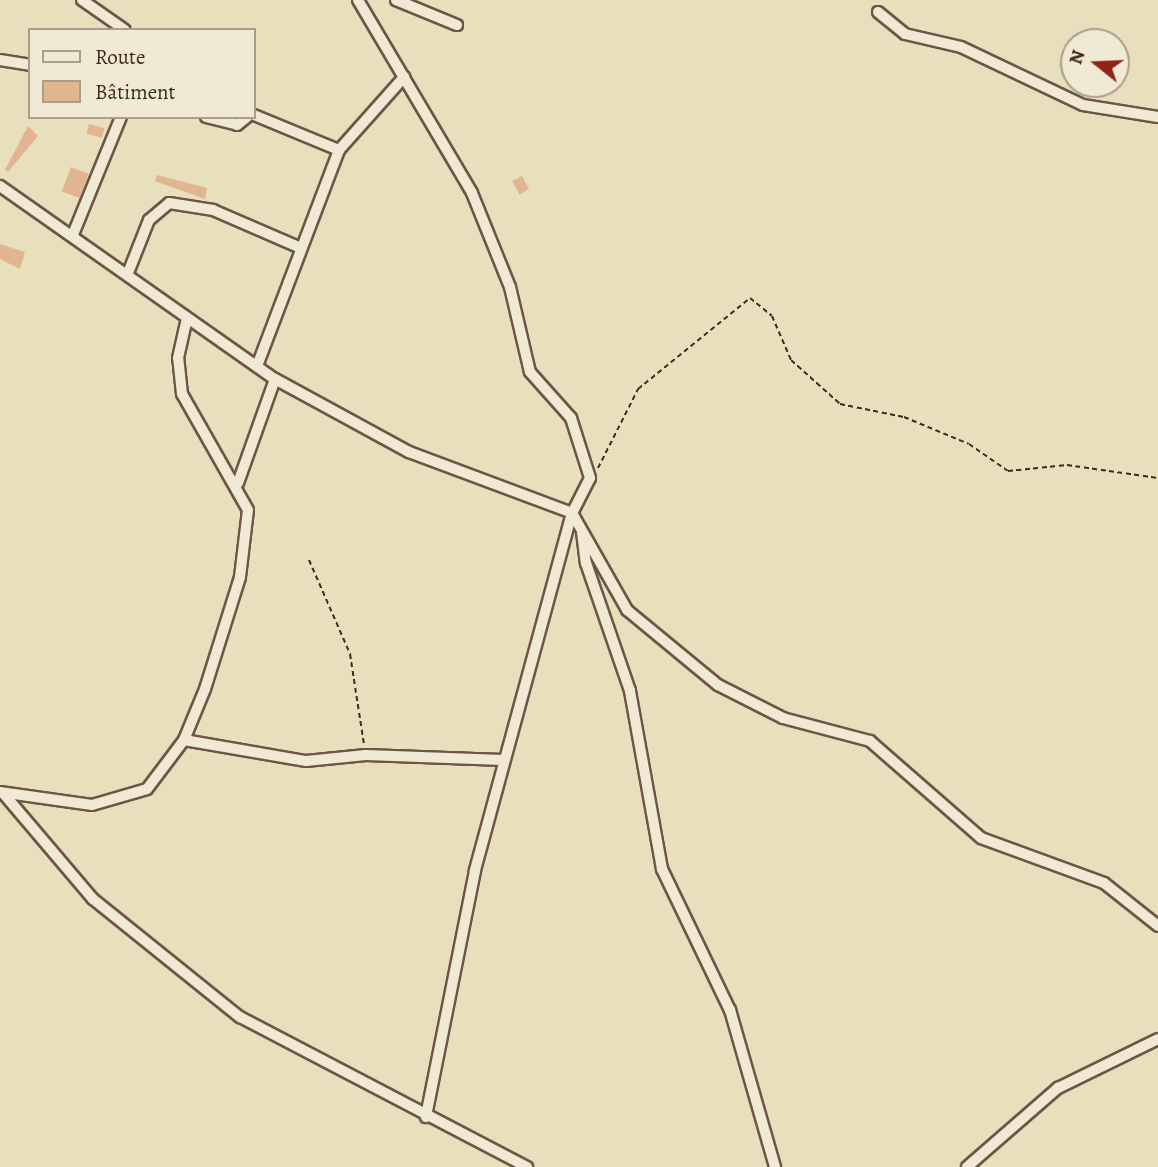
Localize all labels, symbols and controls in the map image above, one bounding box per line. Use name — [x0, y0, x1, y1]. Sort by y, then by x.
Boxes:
legend — [28, 28, 256, 119]
north arrow — [1060, 28, 1130, 98]
text: Route — [95, 43, 145, 71]
text: N — [1062, 47, 1091, 68]
text: Bâtiment — [95, 78, 176, 106]

